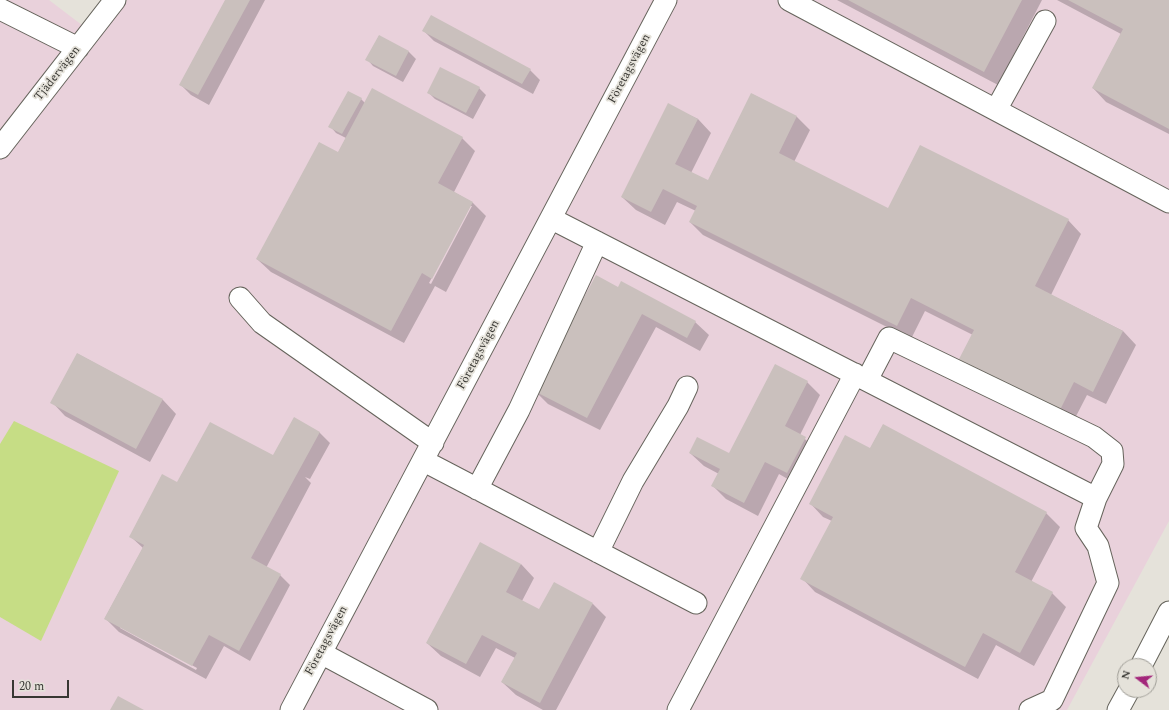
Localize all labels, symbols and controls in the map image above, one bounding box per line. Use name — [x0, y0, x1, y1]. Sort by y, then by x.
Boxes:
street label: Företagsvägen — [606, 32, 654, 106]
street label: Tjädervägen — [32, 44, 84, 104]
street label: Företagsvägen — [455, 318, 503, 392]
street label: Företagsvägen — [303, 604, 351, 678]
north arrow — [1117, 658, 1157, 698]
text: N — [1117, 668, 1135, 681]
scale bar — [14, 672, 71, 698]
text: 20 m — [19, 677, 44, 696]

